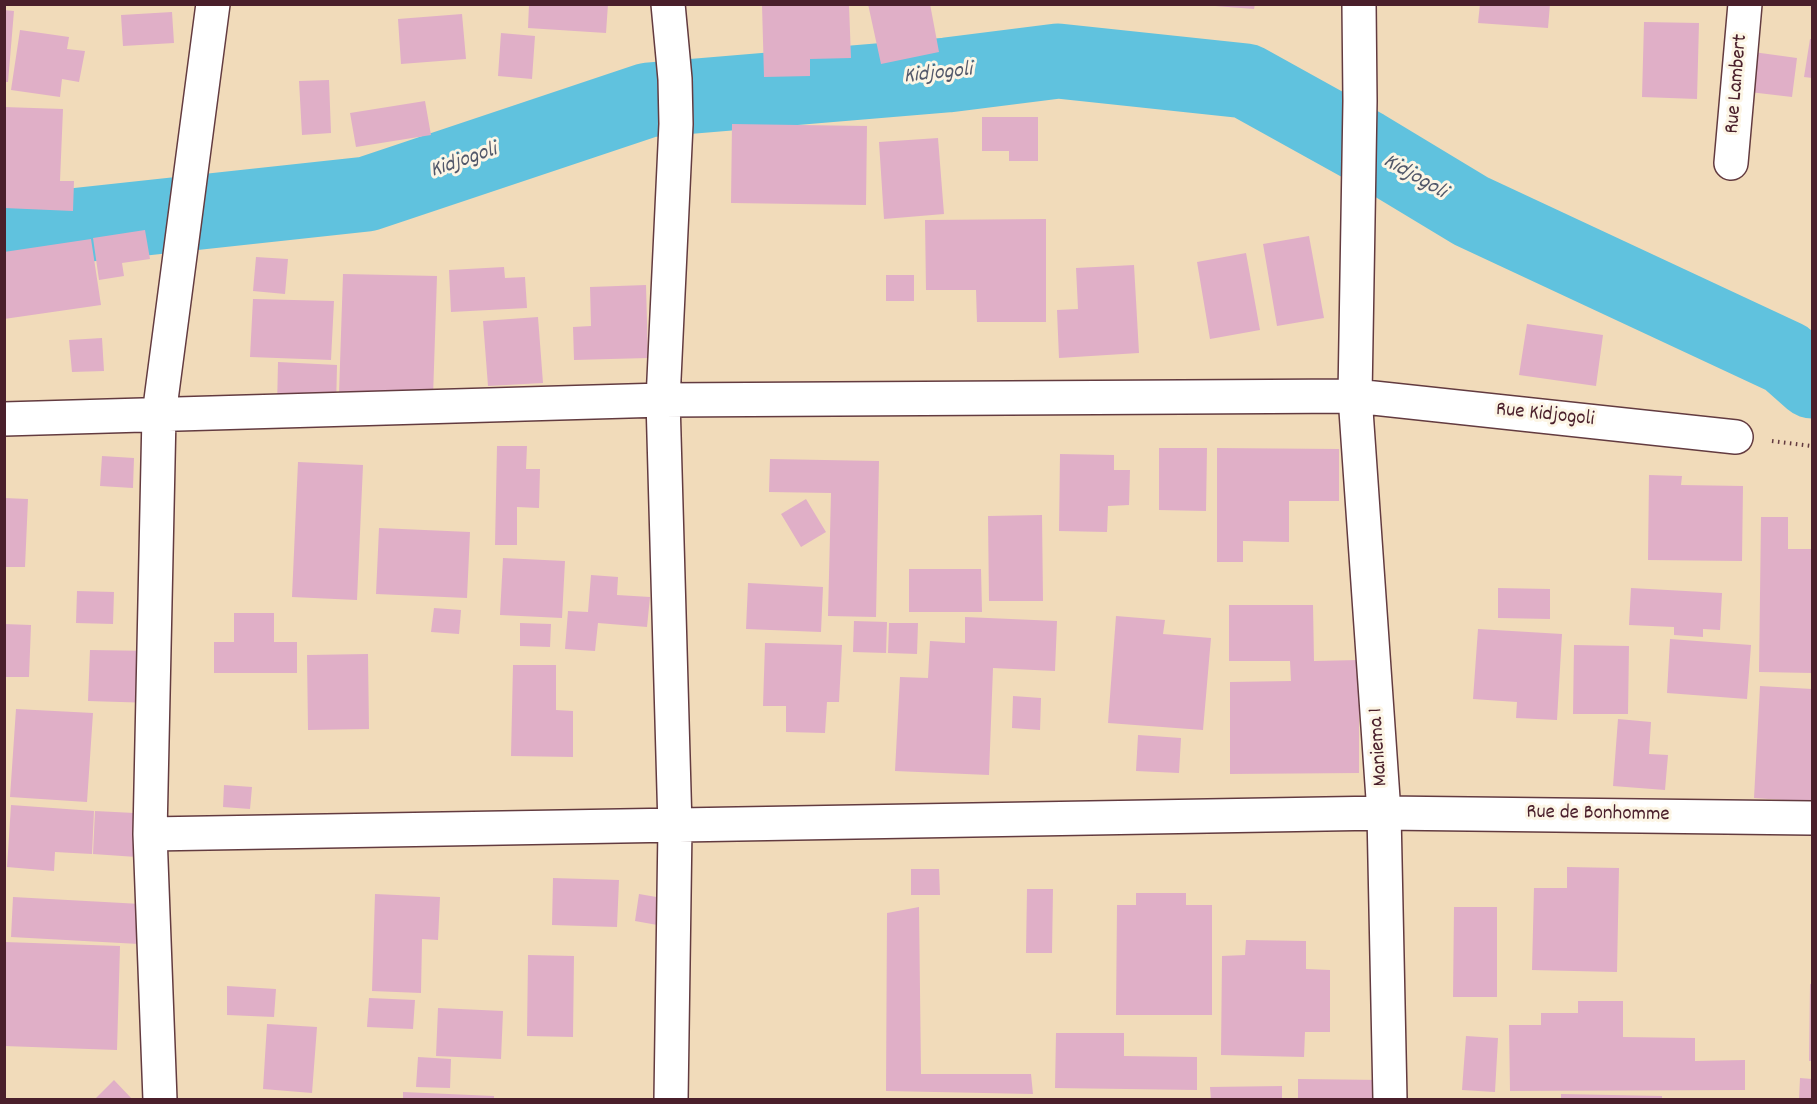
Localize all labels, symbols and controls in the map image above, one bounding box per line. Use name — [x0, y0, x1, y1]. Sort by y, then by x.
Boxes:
street label: Rue Lambert — [1721, 33, 1755, 135]
water label: Kidjogoli — [902, 58, 974, 92]
water label: Kidjogoli — [427, 138, 501, 186]
water label: Kidjogoli — [1378, 149, 1450, 207]
street label: Rue Kidjogoli — [1494, 398, 1596, 434]
street label: Maniema 1 — [1365, 707, 1395, 787]
street label: Rue de Bonhomme — [1526, 801, 1670, 829]

